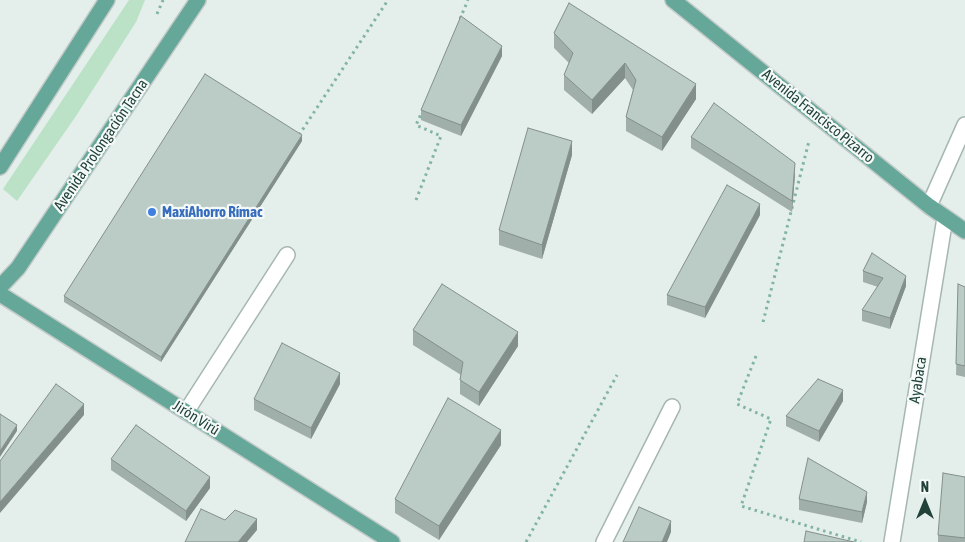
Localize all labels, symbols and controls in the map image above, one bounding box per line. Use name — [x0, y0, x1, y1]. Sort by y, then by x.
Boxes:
street label: Avenida Francisco Pizarro — [758, 65, 878, 167]
street label: Avenida Prolongación Tacna — [50, 76, 152, 214]
place label: MaxiAhorro Rímac — [162, 203, 262, 221]
marker: MaxiAhorro Rímac — [146, 206, 158, 218]
street label: Ayabaca — [905, 355, 931, 405]
street label: Jirón Virú — [169, 397, 223, 439]
north arrow — [900, 477, 950, 527]
text: N — [921, 479, 929, 495]

